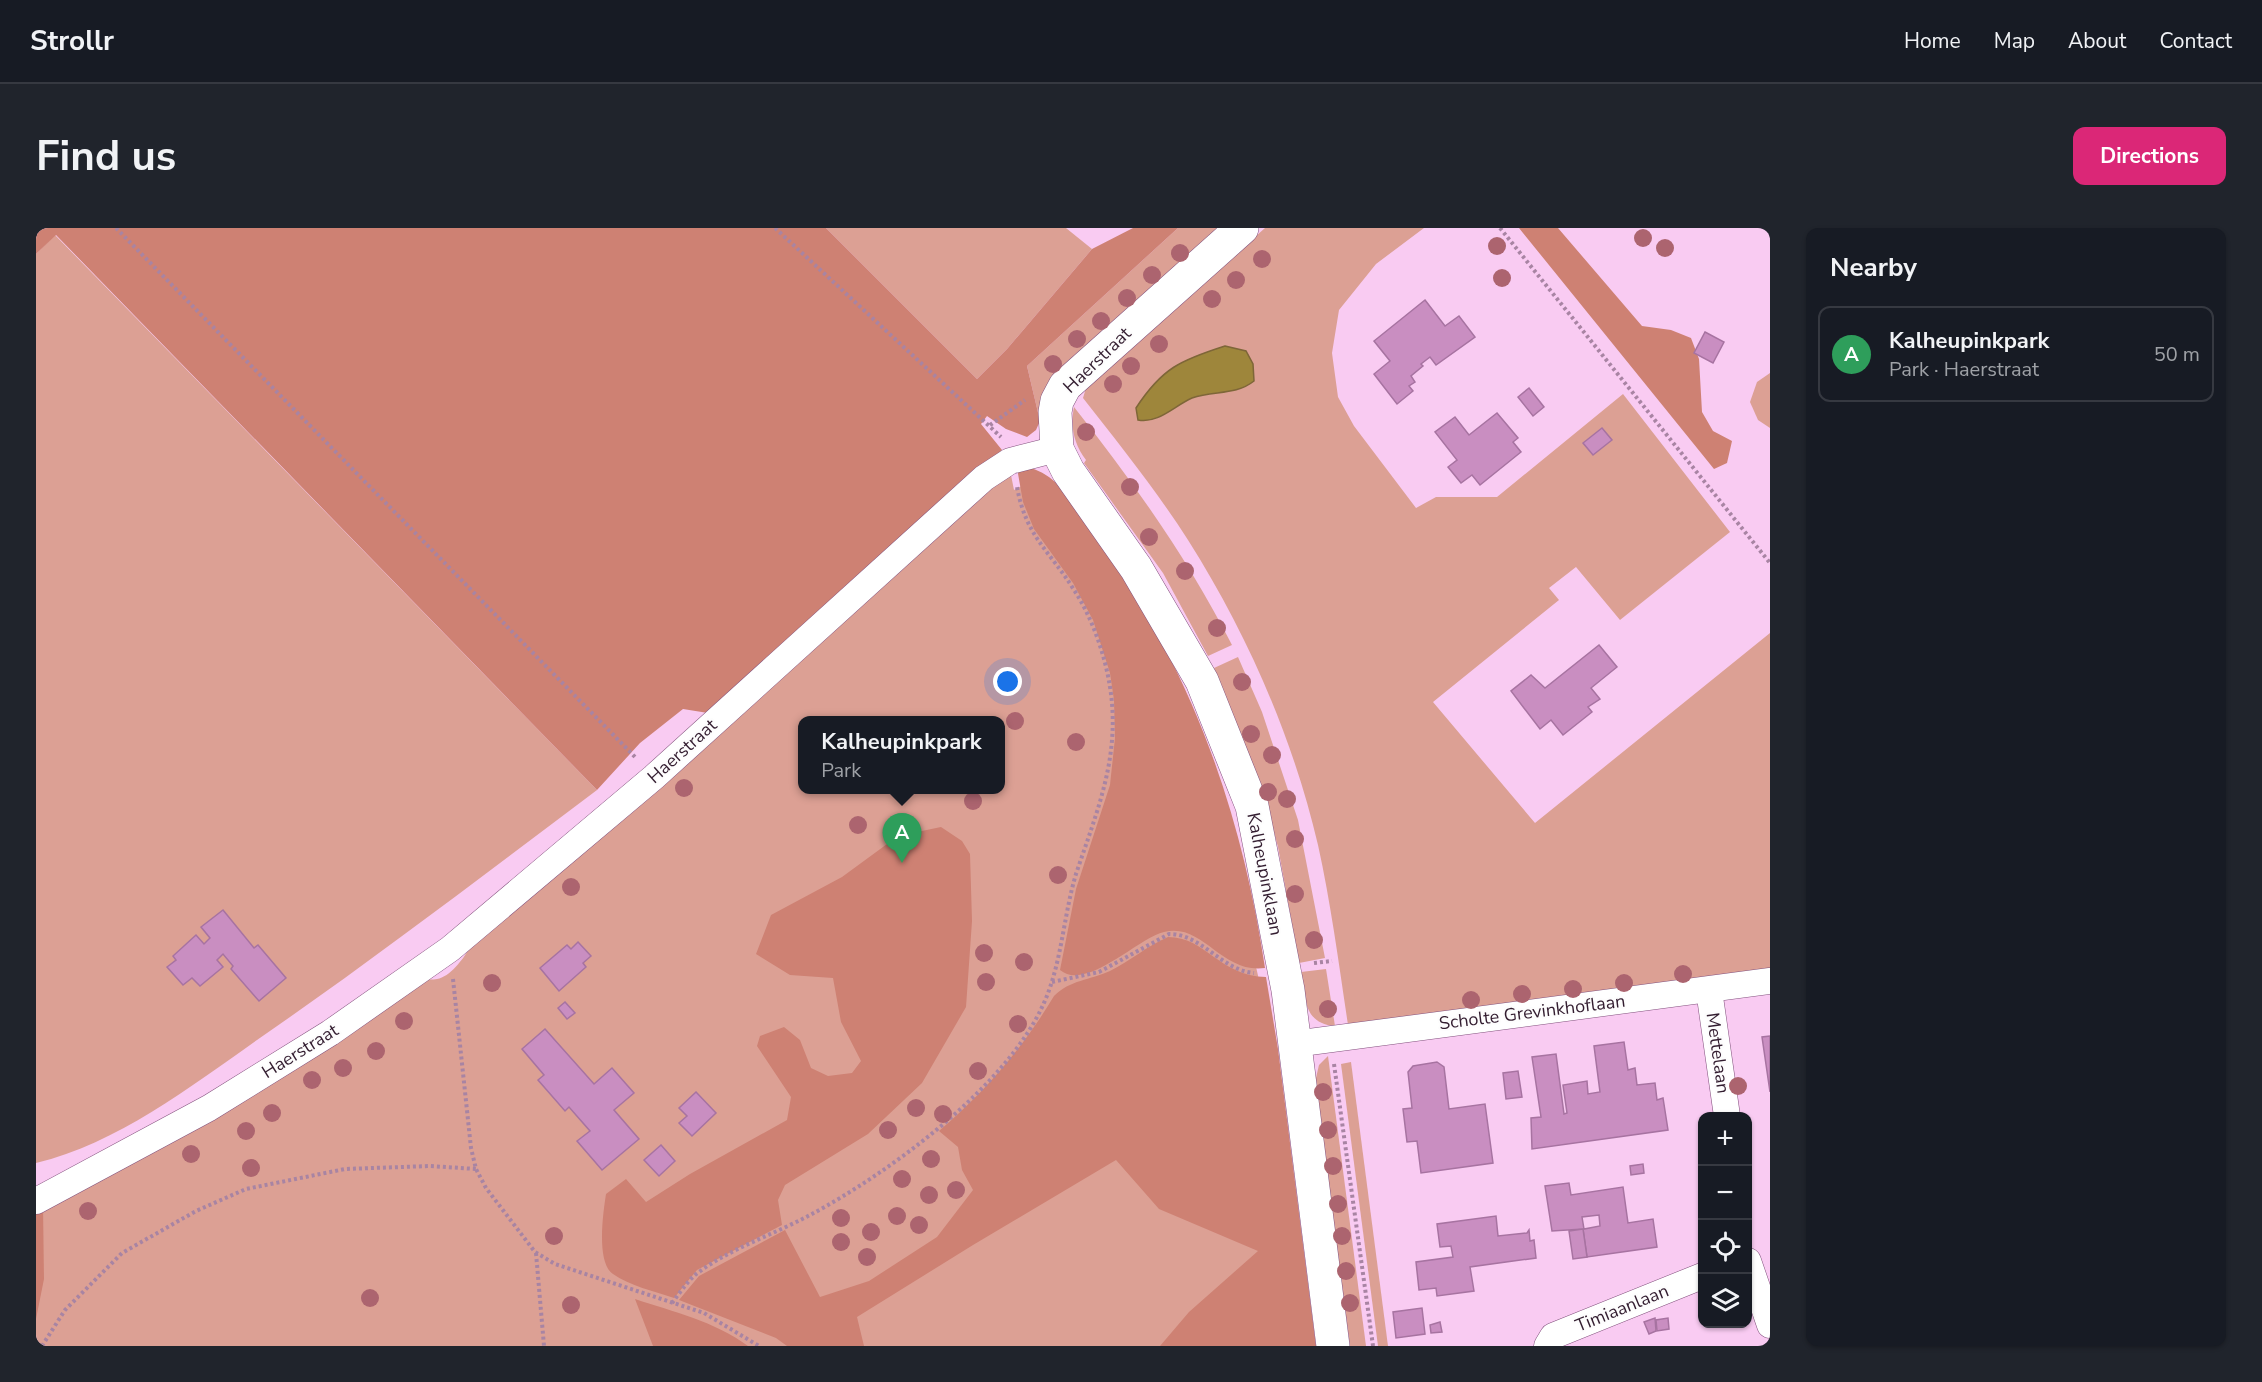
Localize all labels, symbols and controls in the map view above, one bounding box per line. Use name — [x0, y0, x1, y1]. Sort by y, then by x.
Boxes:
text: Strollr — [30, 22, 114, 60]
text: Home — [1904, 27, 1961, 55]
text: Map — [1994, 27, 2035, 55]
text: About — [2068, 27, 2126, 55]
text: Contact — [2159, 27, 2232, 55]
button: Directions — [2073, 127, 2226, 185]
text: Find us — [36, 128, 176, 185]
text: Nearby — [1830, 250, 1917, 285]
street label: Haerstraat — [1058, 321, 1137, 398]
text: Kalheupinkpark — [1889, 326, 2049, 356]
text: A — [1844, 341, 1859, 368]
text: 50 m — [2154, 341, 2200, 368]
text: Park · Haerstraat — [1889, 356, 2039, 383]
your location — [993, 667, 1022, 696]
street label: Haerstraat — [642, 713, 722, 789]
popup — [798, 716, 1005, 794]
text: Kalheupinkpark — [821, 727, 982, 757]
text: Park — [821, 757, 861, 784]
street label: Kalheupinklaan — [1241, 811, 1289, 937]
pin: A — [882, 814, 922, 863]
street label: Scholte Grevinkhoflaan — [1437, 989, 1627, 1035]
street label: Mettelaan — [1700, 1011, 1736, 1095]
street label: Haerstraat — [257, 1018, 343, 1084]
map controls — [1698, 1112, 1752, 1328]
button: + — [1698, 1112, 1752, 1166]
button: − — [1698, 1166, 1752, 1220]
button: locate — [1698, 1220, 1752, 1274]
button: layers — [1698, 1274, 1752, 1328]
street label: Timiaanlaan — [1572, 1278, 1672, 1338]

